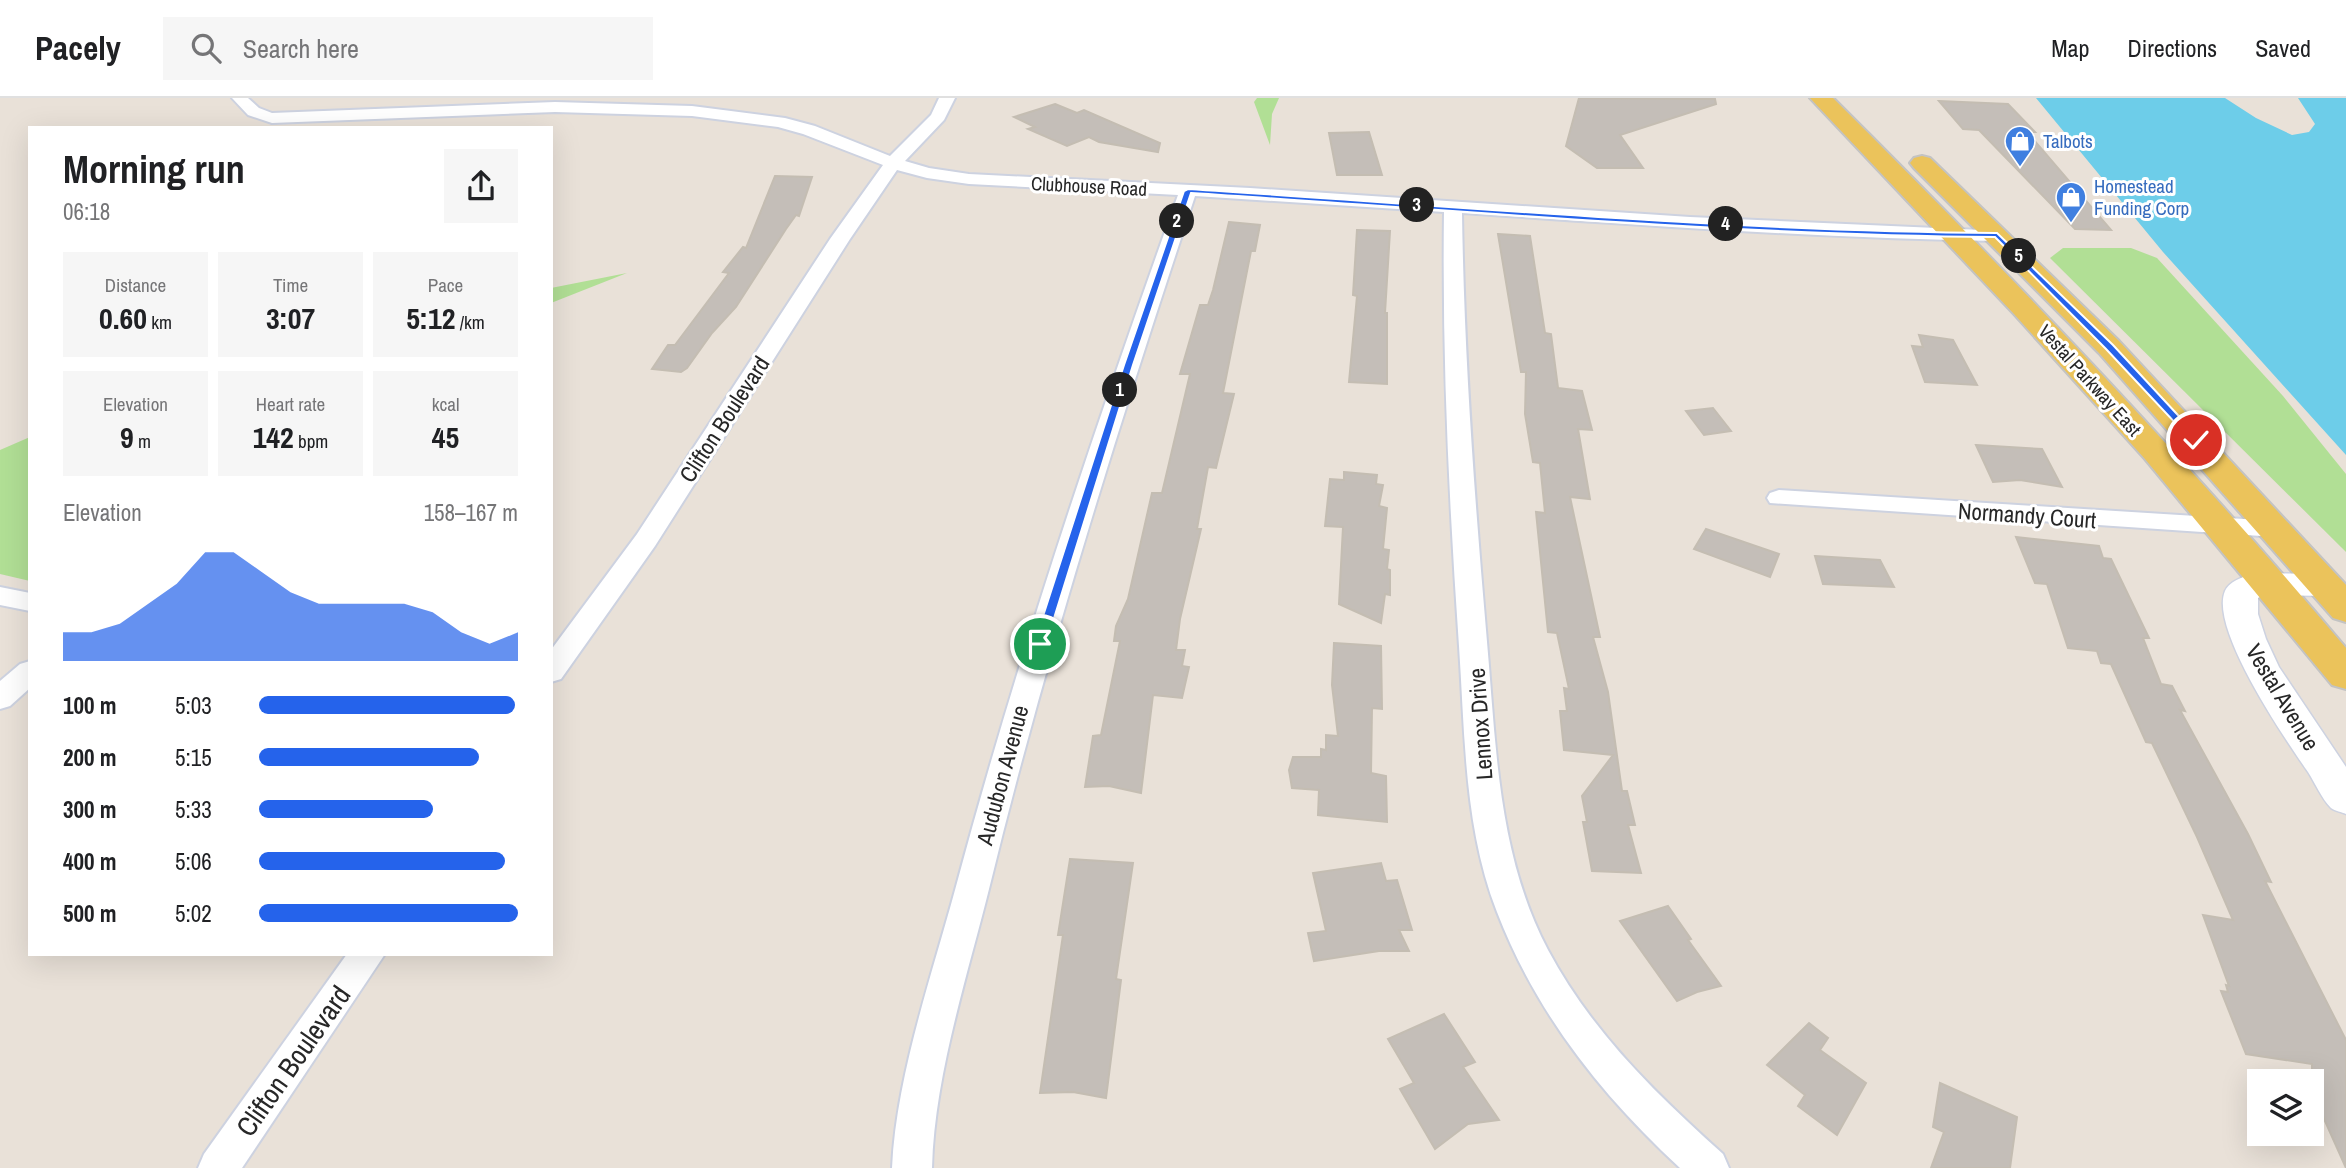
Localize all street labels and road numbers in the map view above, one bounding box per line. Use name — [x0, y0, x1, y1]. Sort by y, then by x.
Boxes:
street label: Clubhouse Road — [1030, 170, 1148, 202]
street label: Vestal Parkway East — [2033, 319, 2148, 442]
street label: Clifton Boulevard — [672, 350, 776, 488]
street label: Normandy Court — [1957, 495, 2097, 535]
street label: Vestal Avenue — [2239, 638, 2327, 756]
street label: Lennox Drive — [1461, 667, 1499, 781]
street label: Audubon Avenue — [968, 702, 1036, 849]
street label: Clifton Boulevard — [227, 978, 359, 1144]

